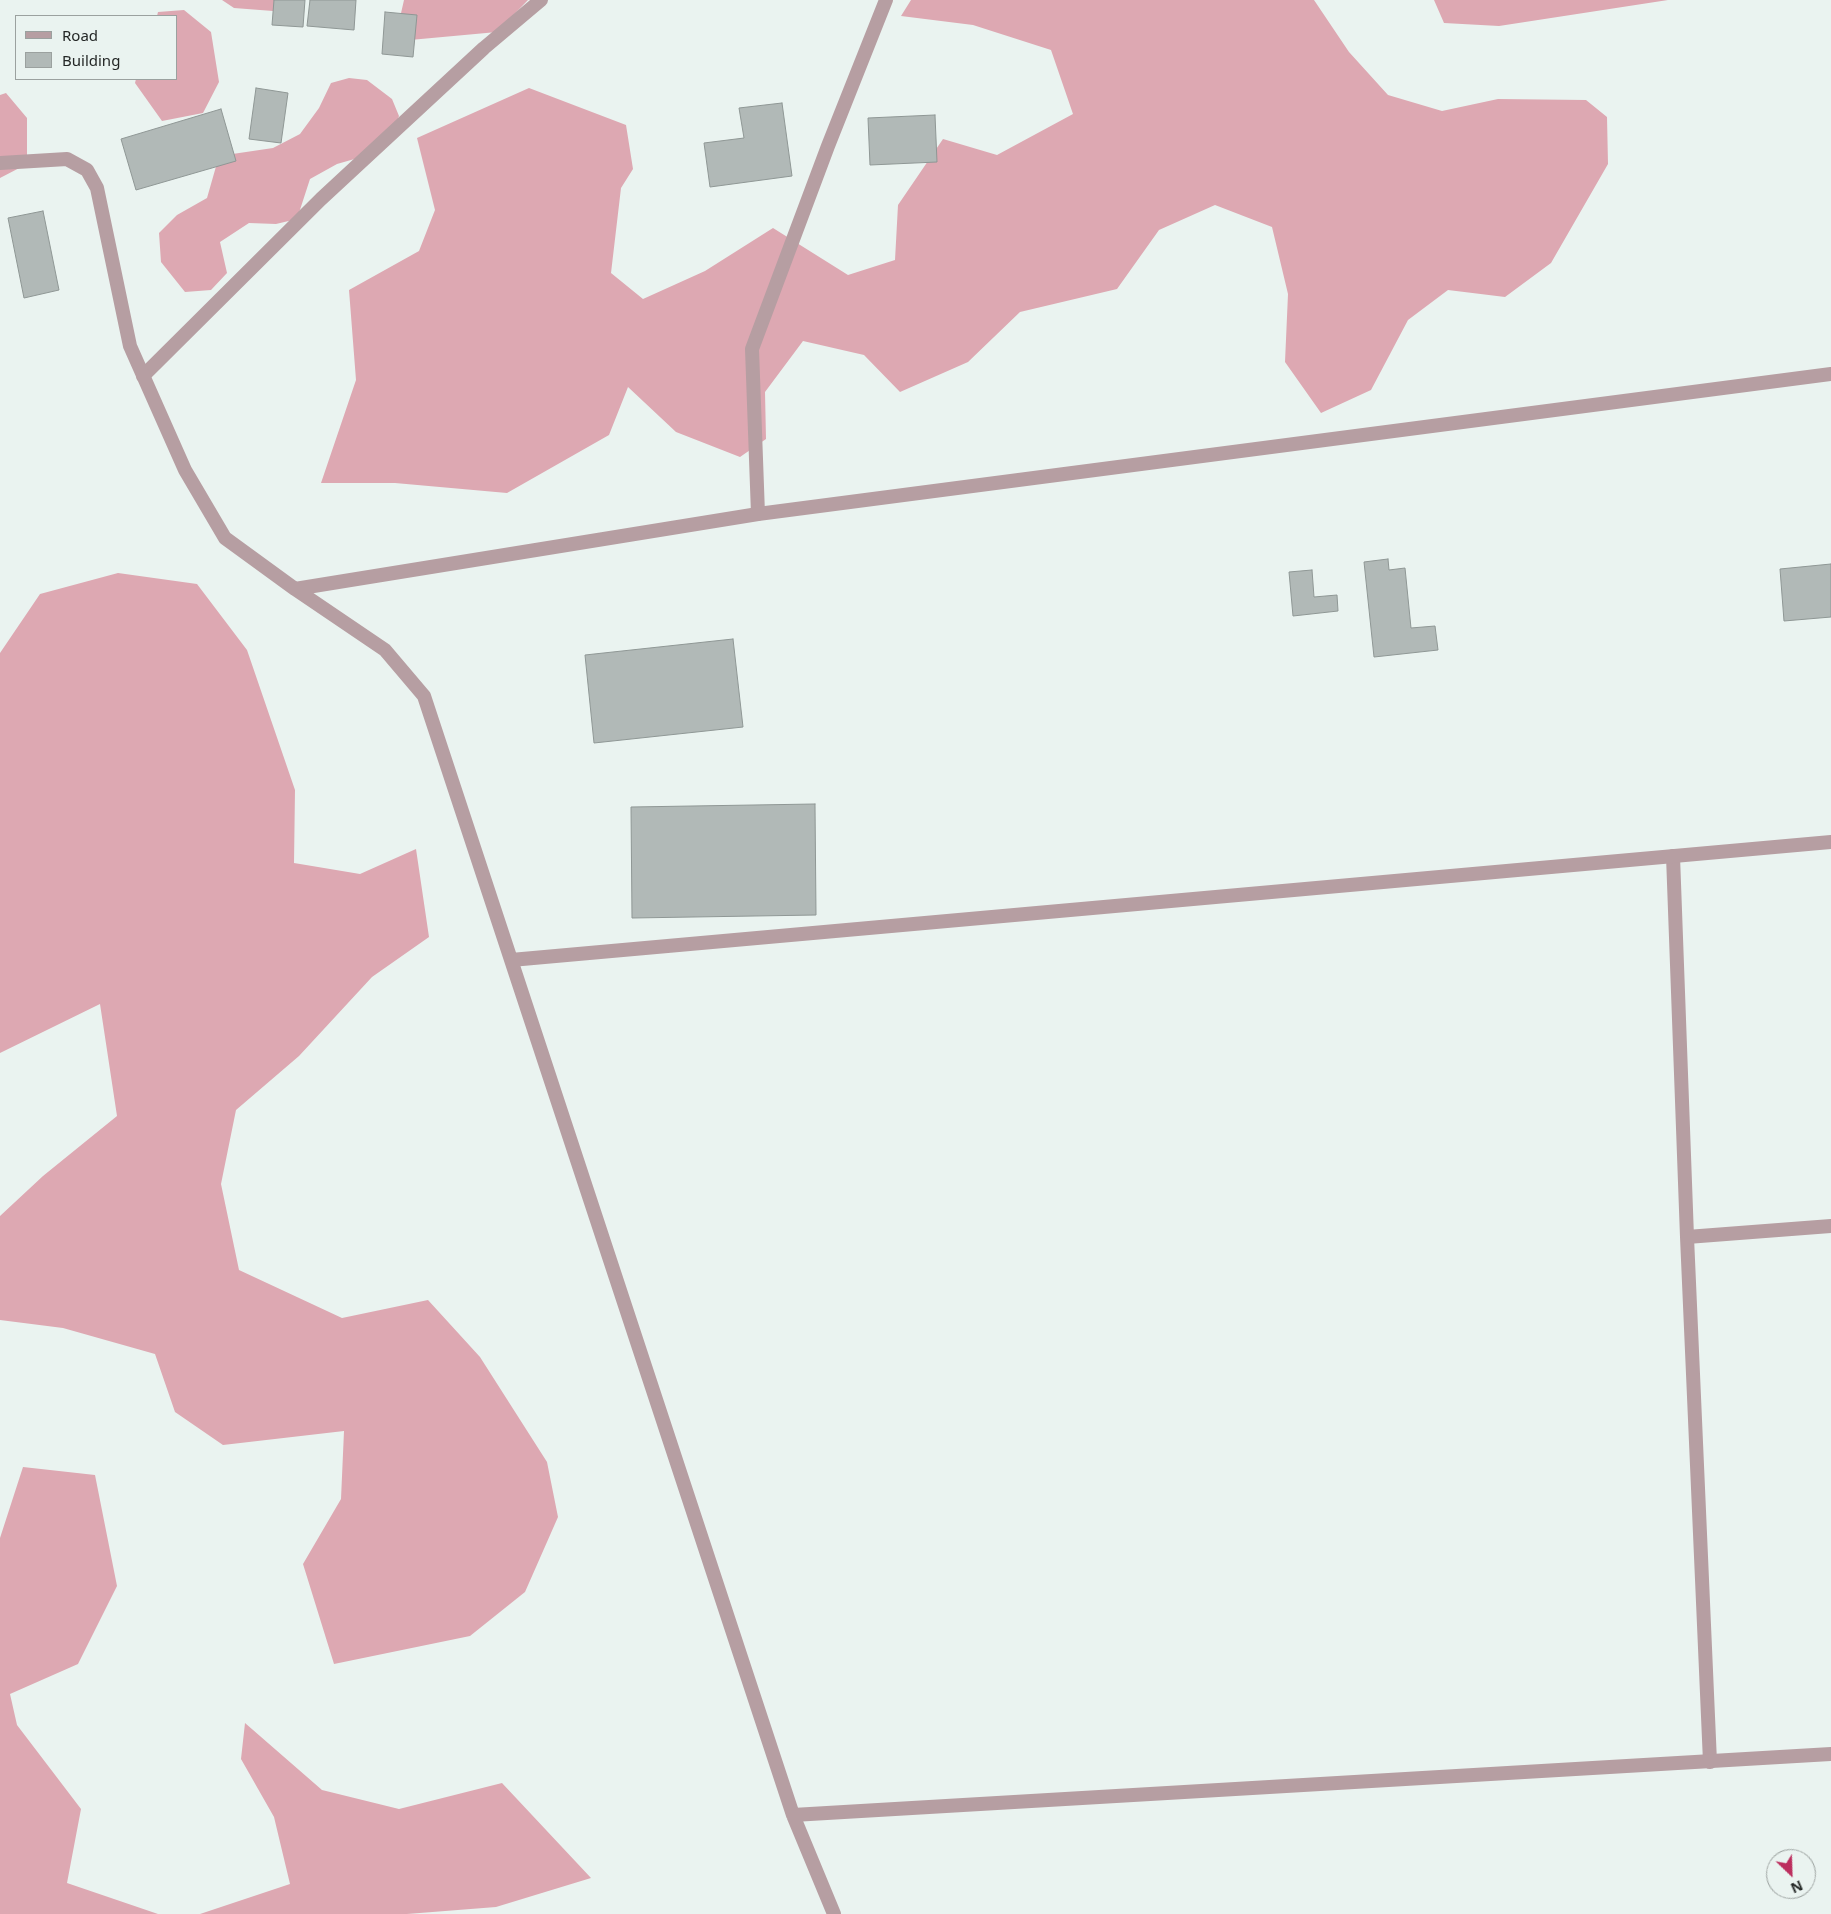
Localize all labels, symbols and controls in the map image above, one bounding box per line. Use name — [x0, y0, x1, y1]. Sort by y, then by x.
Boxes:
legend — [15, 15, 178, 80]
text: Road — [62, 25, 98, 45]
text: Building — [62, 50, 120, 70]
north arrow — [1766, 1849, 1816, 1899]
text: N — [1788, 1876, 1806, 1898]

